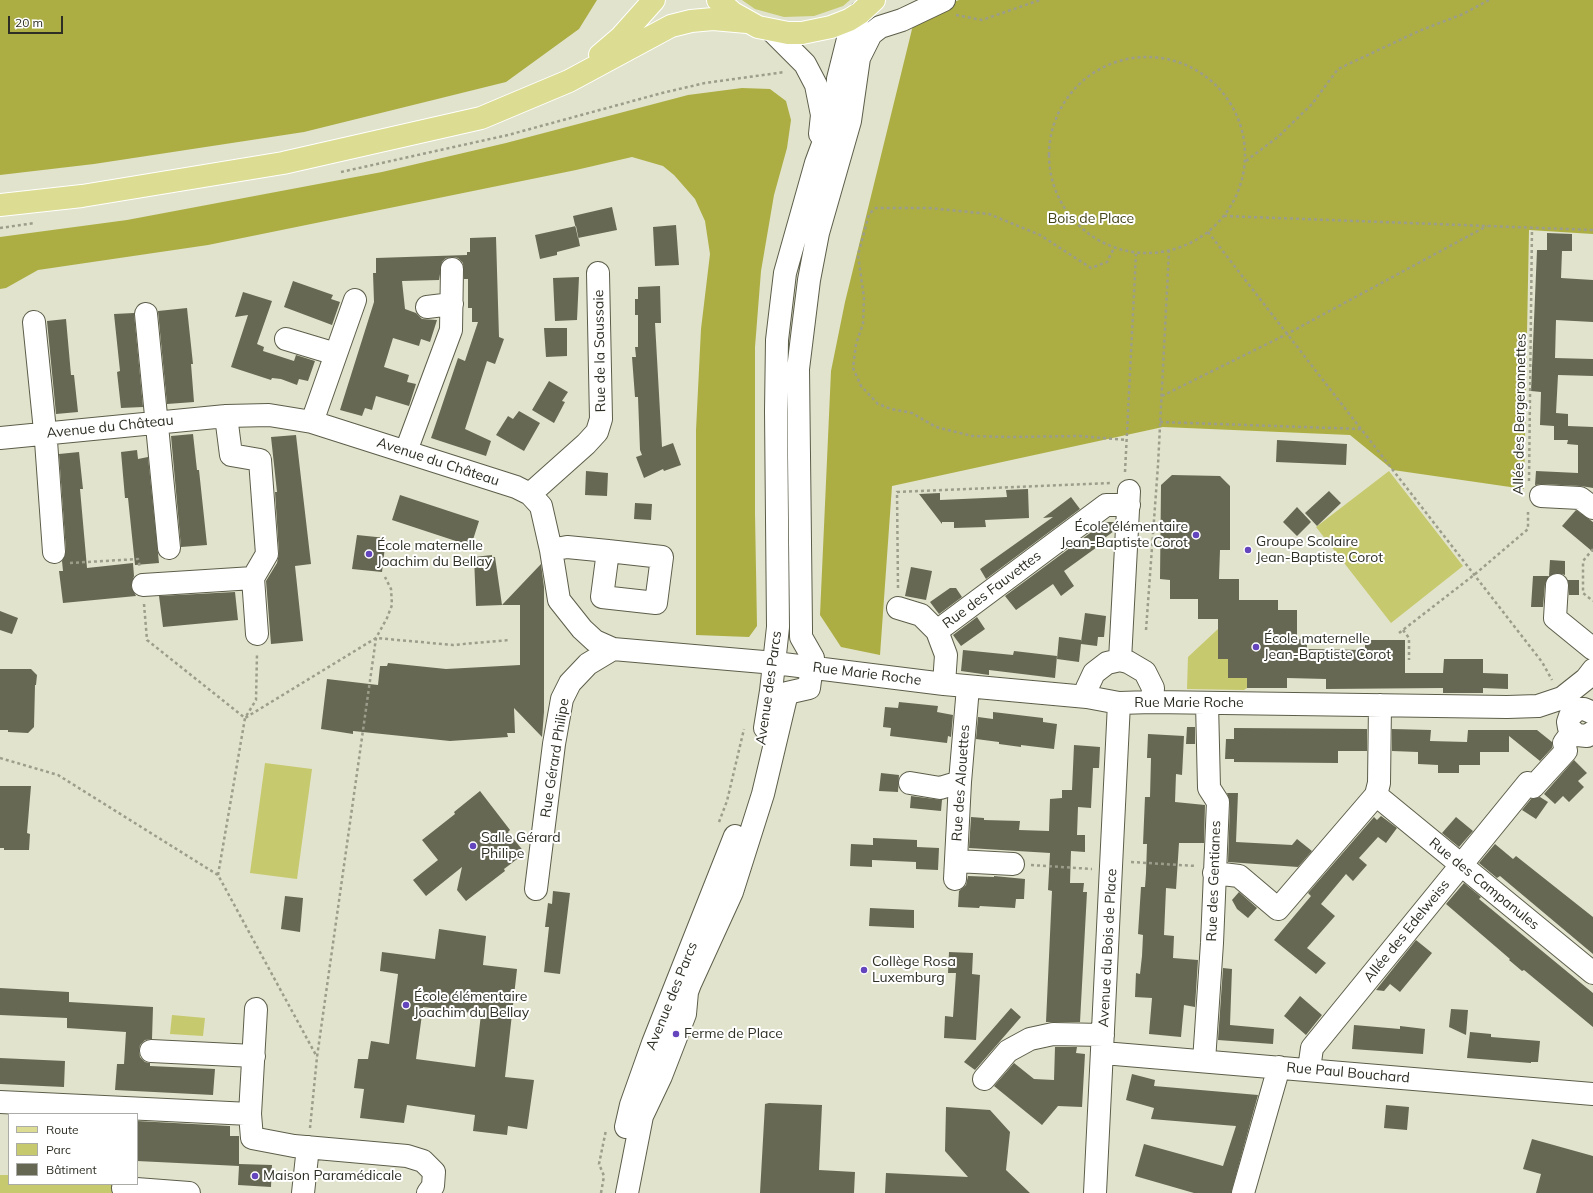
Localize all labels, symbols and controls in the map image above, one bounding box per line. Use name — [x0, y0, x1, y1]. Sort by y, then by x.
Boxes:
scale bar — [10, 8, 65, 34]
text: 20 m — [15, 15, 43, 30]
park label: Bois de Place — [1048, 211, 1134, 227]
street label: Rue de la Saussaie — [591, 290, 609, 412]
street label: Allée des Bergeronnettes — [1510, 333, 1530, 495]
street label: Avenue du Château — [46, 412, 174, 442]
street label: Avenue du Château — [375, 434, 501, 490]
place label: École élémentaire Jean-Baptiste Corot — [1061, 519, 1188, 552]
marker: École élémentaire Jean-Baptiste Corot — [1191, 530, 1201, 540]
place label: Groupe Scolaire Jean-Baptiste Corot — [1256, 534, 1383, 566]
place label: École maternelle Joachim du Bellay — [377, 538, 492, 570]
marker: Groupe Scolaire Jean-Baptiste Corot — [1243, 545, 1253, 555]
street label: Rue des Fauvettes — [940, 548, 1044, 632]
marker: École maternelle Joachim du Bellay — [364, 549, 374, 559]
street label: Avenue des Parcs — [753, 630, 785, 746]
place label: École maternelle Jean-Baptiste Corot — [1264, 631, 1391, 664]
marker: École maternelle Jean-Baptiste Corot — [1251, 642, 1261, 652]
street label: Rue Marie Roche — [812, 659, 922, 689]
street label: Rue Marie Roche — [1134, 695, 1244, 711]
street label: Rue Gérard Philipe — [537, 697, 573, 819]
street label: Rue des Alouettes — [949, 724, 973, 842]
street label: Rue des Gentianes — [1203, 820, 1225, 942]
place label: Salle Gérard Philipe — [481, 830, 561, 862]
street label: Rue des Campanules — [1426, 834, 1542, 934]
marker: Salle Gérard Philipe — [468, 841, 478, 851]
street label: Avenue du Bois de Place — [1095, 868, 1121, 1028]
street label: Allée des Edelweiss — [1361, 876, 1453, 986]
street label: Avenue des Parcs — [643, 940, 701, 1052]
place label: Collège Rosa Luxemburg — [872, 954, 956, 986]
marker: Collège Rosa Luxemburg — [859, 965, 869, 975]
place label: École élémentaire Joachim du Bellay — [414, 989, 529, 1022]
marker: École élémentaire Joachim du Bellay — [401, 1000, 411, 1010]
place label: Ferme de Place — [684, 1026, 783, 1042]
marker: Ferme de Place — [671, 1029, 681, 1039]
street label: Rue Paul Bouchard — [1286, 1059, 1410, 1087]
legend — [8, 1113, 138, 1185]
text: Route — [46, 1122, 79, 1137]
text: Parc — [46, 1142, 71, 1157]
text: Bâtiment — [46, 1162, 97, 1177]
place label: Maison Paramédicale — [263, 1168, 402, 1184]
marker: Maison Paramédicale — [250, 1171, 260, 1181]

